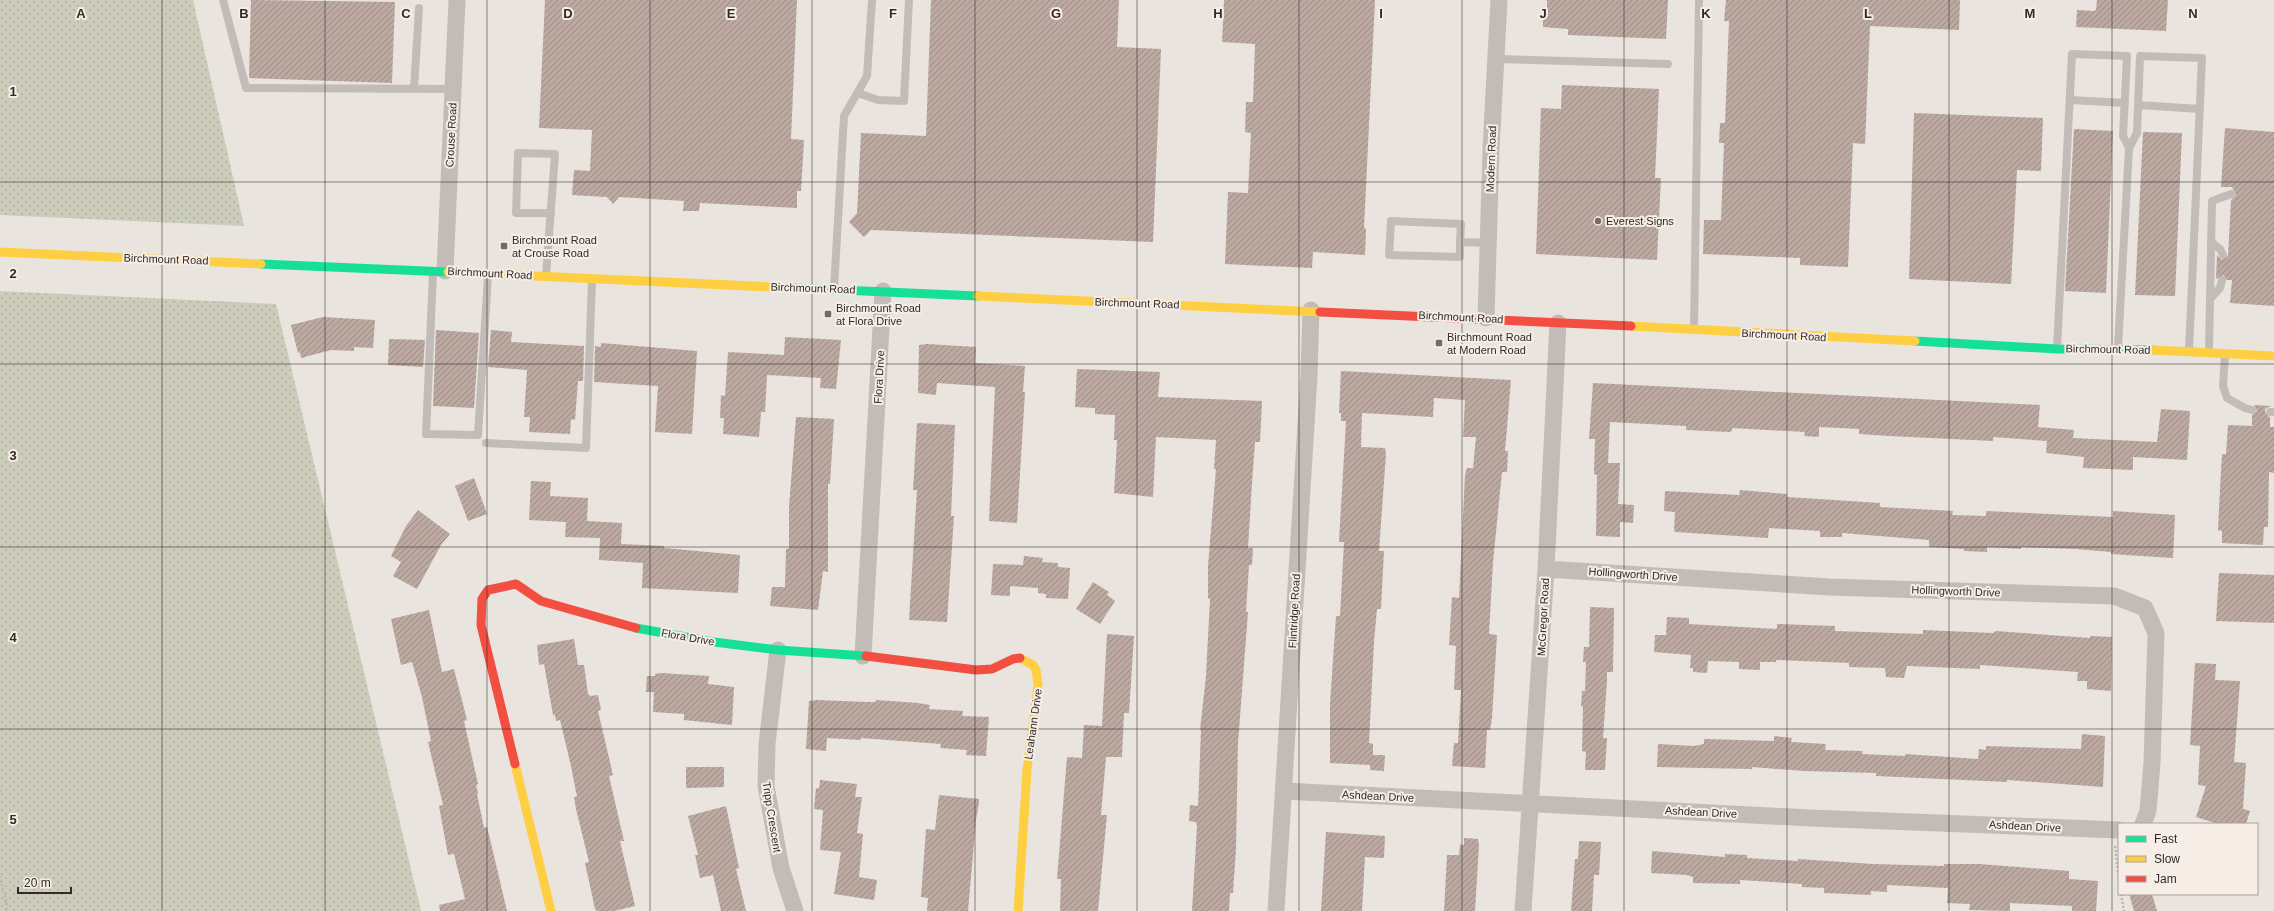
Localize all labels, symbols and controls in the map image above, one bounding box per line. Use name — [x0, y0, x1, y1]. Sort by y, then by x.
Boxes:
text: A — [76, 6, 86, 21]
text: B — [239, 6, 249, 21]
text: C — [401, 6, 411, 21]
text: D — [563, 6, 573, 21]
text: E — [727, 6, 736, 21]
text: F — [889, 6, 897, 21]
text: G — [1051, 6, 1061, 21]
text: H — [1213, 6, 1223, 21]
text: I — [1379, 6, 1383, 21]
text: J — [1539, 6, 1547, 21]
text: K — [1701, 6, 1711, 21]
text: L — [1864, 6, 1872, 21]
text: M — [2025, 6, 2035, 21]
text: N — [2188, 6, 2198, 21]
text: 1 — [9, 84, 17, 99]
street label: Crouse Road — [443, 102, 459, 168]
street label: Modern Road — [1484, 125, 1498, 193]
place label: Everest Signs — [1606, 215, 1674, 227]
marker: Everest Signs — [1593, 216, 1603, 226]
place label: Birchmount Road at Crouse Road — [512, 234, 597, 259]
marker: Birchmount Road at Crouse Road — [499, 241, 509, 251]
street label: Birchmount Road — [123, 252, 209, 266]
street label: Birchmount Road — [447, 265, 533, 281]
text: 2 — [9, 266, 17, 281]
street label: Birchmount Road — [770, 281, 856, 295]
street label: Birchmount Road — [1094, 296, 1180, 310]
place label: Birchmount Road at Flora Drive — [836, 302, 921, 327]
marker: Birchmount Road at Flora Drive — [823, 309, 833, 319]
street label: Birchmount Road — [1418, 309, 1504, 325]
street label: Birchmount Road — [1741, 327, 1827, 343]
place label: Birchmount Road at Modern Road — [1447, 331, 1532, 356]
marker: Birchmount Road at Modern Road — [1434, 338, 1444, 348]
street label: Birchmount Road — [2065, 342, 2151, 356]
street label: Flora Drive — [872, 350, 886, 404]
text: 3 — [9, 448, 17, 463]
street label: Hollingworth Drive — [1588, 565, 1678, 583]
street label: Flintridge Road — [1286, 573, 1302, 649]
street label: McGregor Road — [1535, 578, 1551, 656]
street label: Hollingworth Drive — [1911, 583, 2001, 599]
street label: Flora Drive — [660, 626, 716, 648]
text: 4 — [9, 630, 17, 645]
street label: Leahann Drive — [1022, 688, 1044, 760]
street label: Tripp Crescent — [760, 781, 784, 853]
street label: Ashdean Drive — [1342, 788, 1414, 804]
street label: Ashdean Drive — [1665, 804, 1737, 820]
text: 5 — [9, 812, 17, 827]
street label: Ashdean Drive — [1989, 818, 2061, 834]
legend — [2118, 823, 2258, 895]
text: Fast — [2154, 832, 2178, 846]
text: Slow — [2154, 852, 2180, 866]
scale bar — [18, 869, 71, 895]
text: Jam — [2154, 872, 2177, 886]
text: 20 m — [24, 876, 51, 890]

